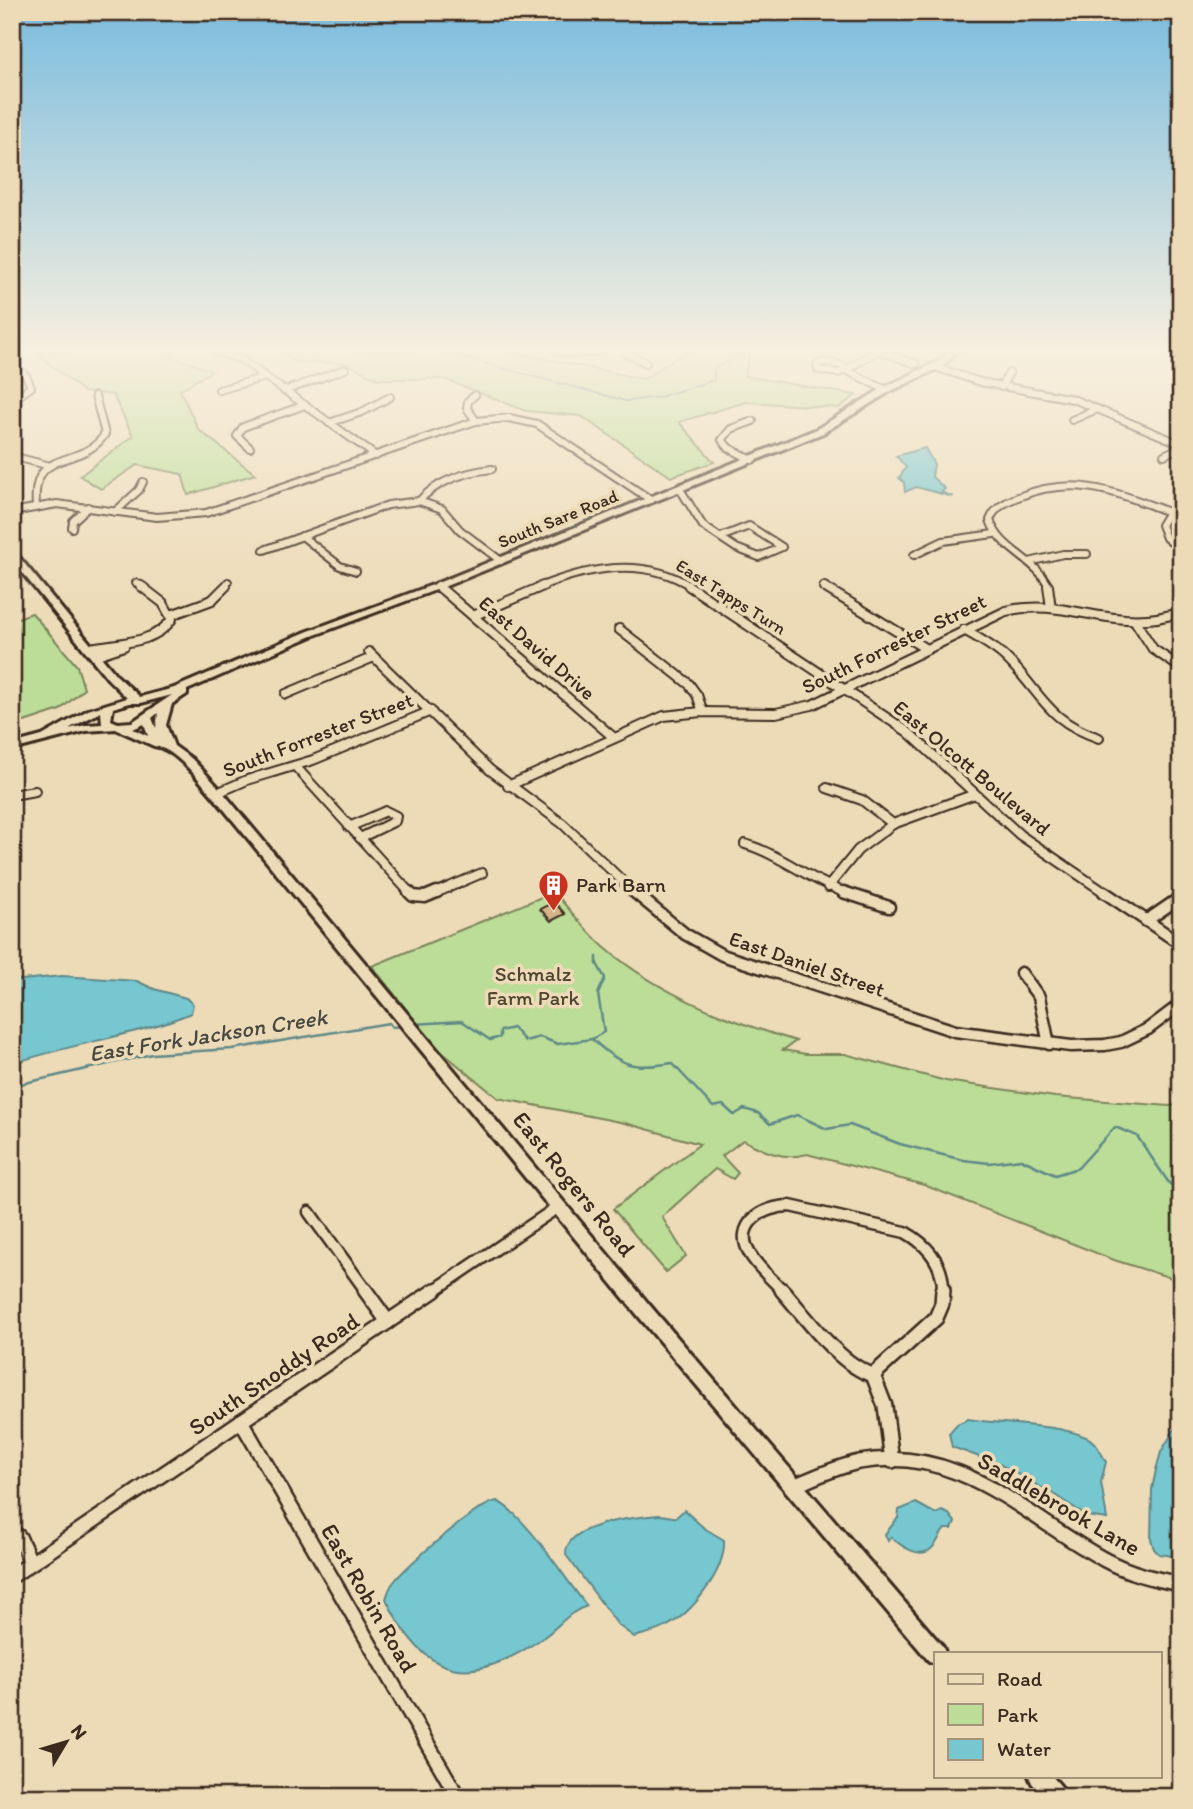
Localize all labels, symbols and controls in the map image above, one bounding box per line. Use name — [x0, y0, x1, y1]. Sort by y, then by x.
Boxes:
street label: South Sare Road — [495, 485, 621, 553]
street label: East Tapps Turn — [672, 554, 790, 640]
street label: South Forrester Street — [798, 588, 990, 699]
street label: East David Drive — [474, 590, 601, 705]
street label: South Forrester Street — [219, 687, 417, 782]
street label: East Olcott Boulevard — [889, 695, 1056, 841]
building icon: Park Barn — [536, 868, 570, 912]
place label: Park Barn — [576, 872, 666, 897]
street label: East Daniel Street — [726, 925, 888, 1002]
park label: Schmalz Farm Park — [487, 961, 579, 1010]
water label: East Fork Jackson Creek — [87, 1002, 330, 1068]
street label: East Rogers Road — [507, 1105, 642, 1262]
street label: South Snoddy Road — [183, 1306, 364, 1441]
street label: Saddlebrook Lane — [973, 1445, 1146, 1562]
street label: East Robin Road — [315, 1518, 424, 1677]
legend — [934, 1652, 1162, 1778]
text: Road — [997, 1666, 1043, 1691]
text: Park — [997, 1702, 1039, 1727]
north arrow — [32, 1708, 102, 1778]
text: N — [66, 1720, 92, 1744]
text: Water — [997, 1736, 1051, 1761]

